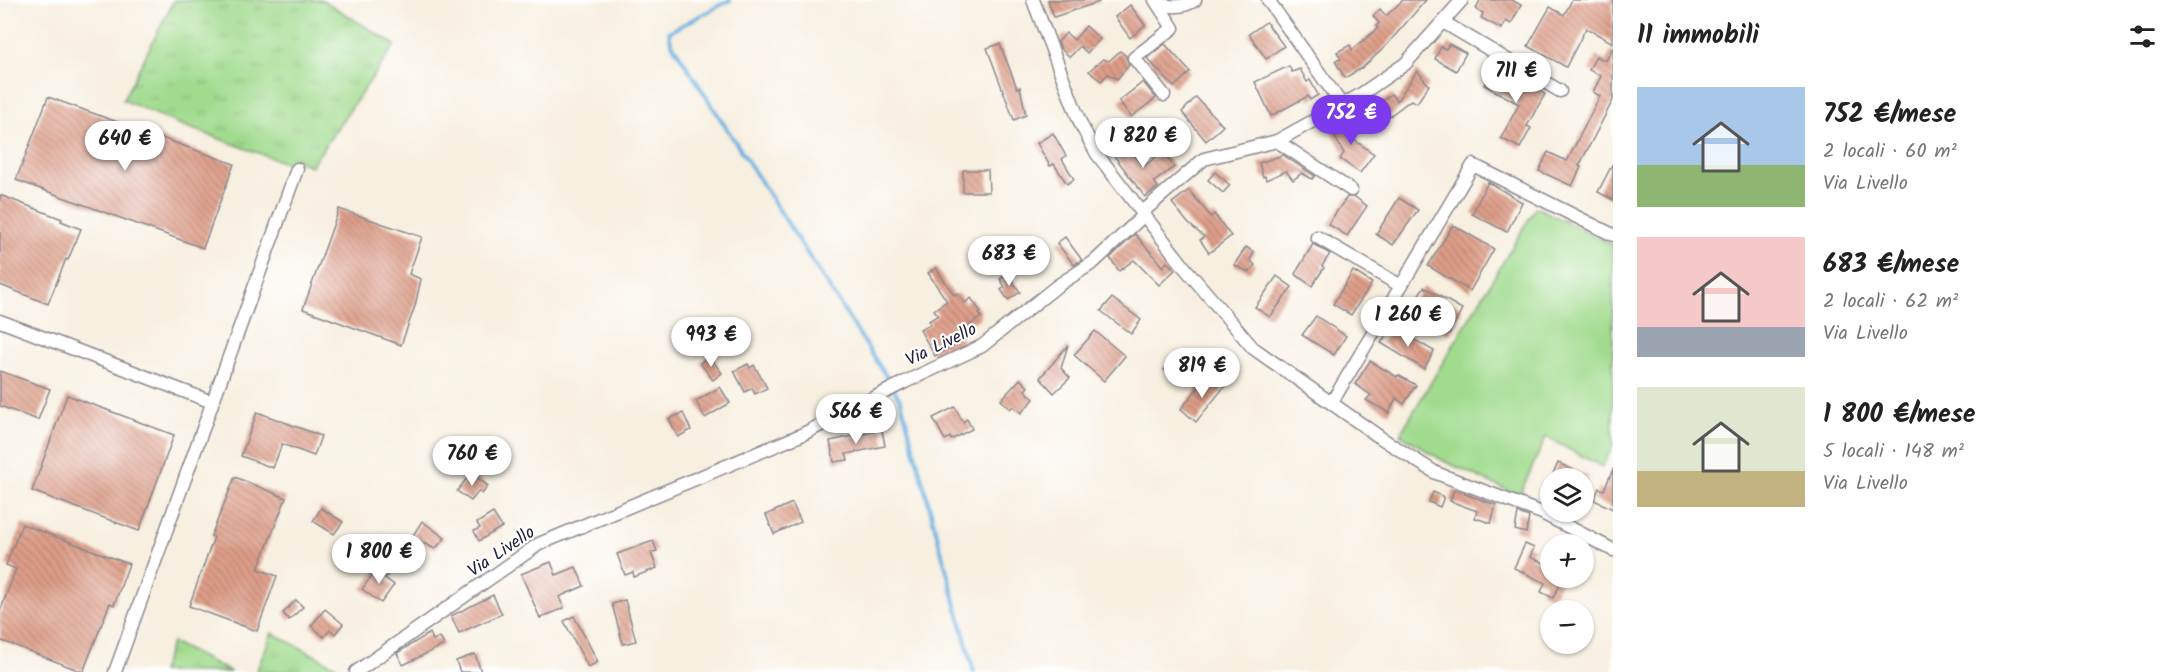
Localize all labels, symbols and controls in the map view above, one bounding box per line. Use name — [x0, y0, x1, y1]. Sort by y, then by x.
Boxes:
text: 11 immobili — [1637, 15, 1759, 57]
icon: filters — [2126, 20, 2159, 53]
pin: 711 € — [1474, 53, 1558, 104]
text: 711 € — [1495, 56, 1537, 88]
text: 752 €/mese — [1823, 94, 1956, 136]
pin: 752 € — [1309, 95, 1393, 146]
text: 752 € — [1325, 98, 1377, 130]
icon: home — [1685, 111, 1757, 183]
pin: 1 820 € — [1088, 118, 1198, 169]
pin: 640 € — [83, 121, 167, 172]
text: 1 820 € — [1109, 121, 1177, 153]
text: 640 € — [99, 124, 151, 156]
text: 2 locali · 60 m² — [1823, 136, 1957, 168]
text: Via Livello — [1823, 168, 1908, 200]
pin: 683 € — [967, 236, 1051, 287]
text: 683 € — [982, 239, 1036, 271]
text: 683 €/mese — [1823, 244, 1959, 286]
icon: home — [1685, 261, 1757, 333]
text: 2 locali · 62 m² — [1823, 286, 1958, 318]
pin: 1 260 € — [1353, 297, 1463, 348]
text: 1 260 € — [1375, 300, 1441, 332]
street label: Via Livello — [901, 316, 982, 375]
pin: 993 € — [669, 317, 753, 368]
text: Via Livello — [1823, 318, 1908, 350]
text: 993 € — [685, 320, 737, 352]
pin: 819 € — [1160, 348, 1244, 399]
text: 819 € — [1178, 351, 1226, 383]
pin: 566 € — [814, 394, 898, 445]
text: 1 800 €/mese — [1823, 394, 1976, 436]
text: 566 € — [830, 397, 882, 429]
icon: home — [1685, 411, 1757, 483]
pin: 760 € — [430, 436, 514, 487]
text: 5 locali · 148 m² — [1823, 436, 1964, 468]
text: 760 € — [447, 439, 497, 471]
map controls — [1540, 468, 1594, 654]
button: layers — [1540, 468, 1594, 522]
text: Via Livello — [1823, 468, 1908, 500]
street label: Via Livello — [462, 519, 542, 586]
pin: 1 800 € — [324, 534, 434, 585]
button: + — [1540, 534, 1594, 588]
text: 1 800 € — [346, 537, 412, 569]
button: − — [1540, 600, 1594, 654]

